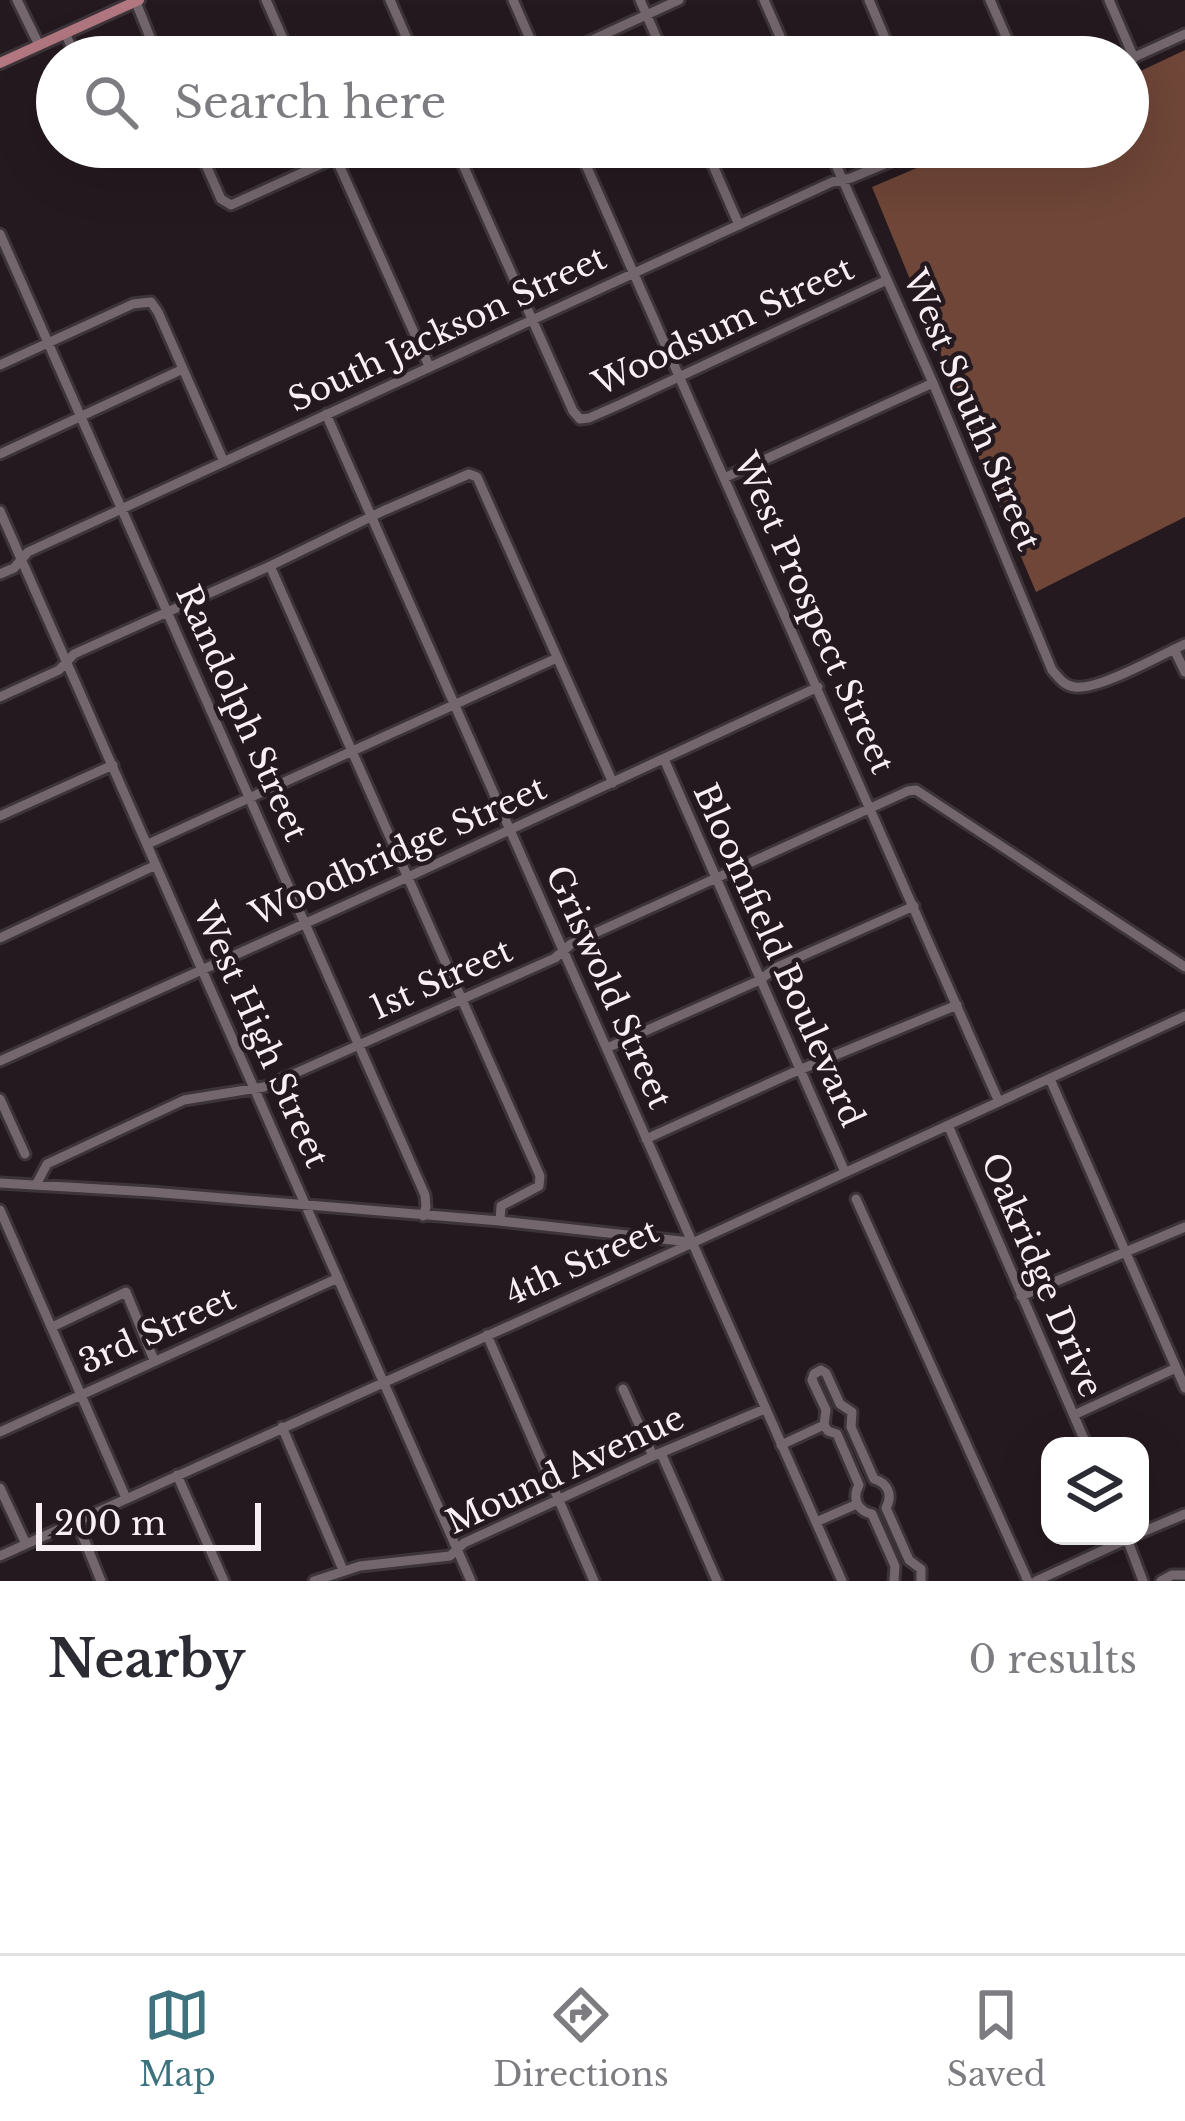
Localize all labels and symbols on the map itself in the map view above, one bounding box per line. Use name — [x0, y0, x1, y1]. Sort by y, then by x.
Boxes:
street label: South Jackson Street — [282, 237, 613, 421]
street label: Woodsum Street — [585, 247, 860, 405]
street label: West South Street — [894, 263, 1050, 557]
street label: West Prospect Street — [724, 445, 903, 780]
street label: Randolph Street — [167, 579, 317, 848]
street label: Woodbridge Street — [243, 767, 553, 935]
street label: Bloomfield Boulevard — [685, 777, 873, 1133]
street label: Griswold Street — [537, 859, 681, 1115]
street label: West High Street — [184, 896, 338, 1174]
street label: 1st Street — [364, 929, 519, 1028]
street label: Oakridge Drive — [972, 1147, 1112, 1403]
street label: 4th Street — [499, 1210, 665, 1314]
street label: 3rd Street — [72, 1277, 242, 1383]
street label: Mound Avenue — [440, 1397, 690, 1543]
scale bar — [36, 1497, 261, 1550]

